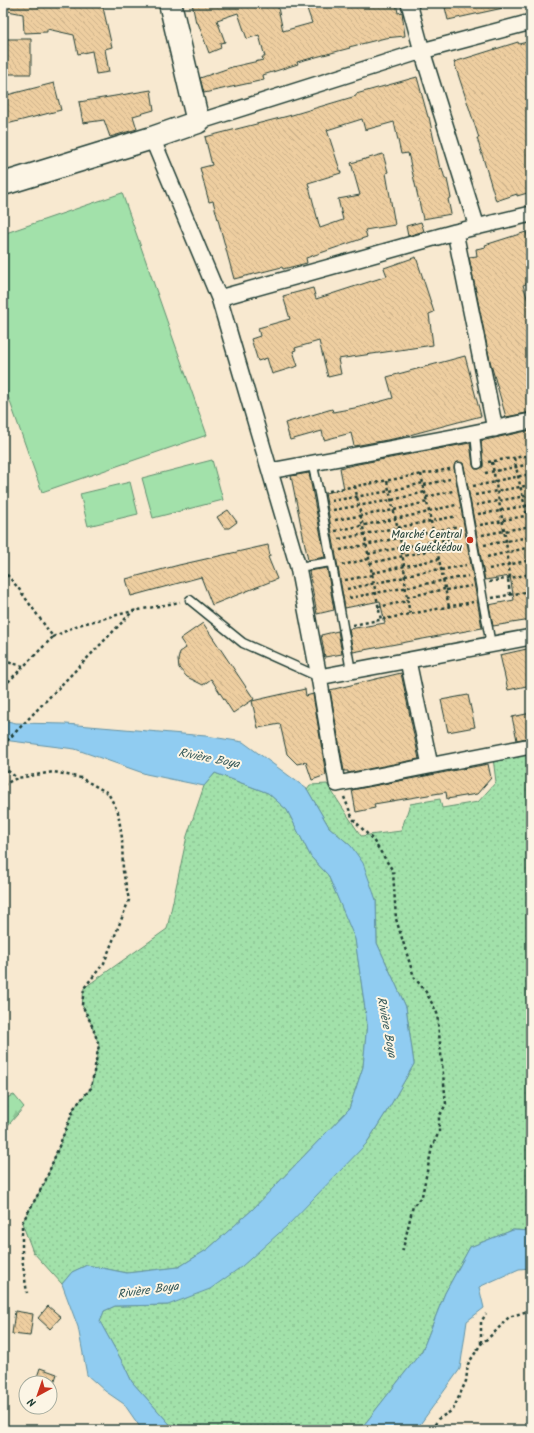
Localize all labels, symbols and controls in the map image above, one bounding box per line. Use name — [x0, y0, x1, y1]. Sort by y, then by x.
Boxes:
place label: Marché Central de Guéckédou — [391, 526, 463, 557]
marker: Marché Central de Guéckédou — [465, 535, 475, 545]
water label: Rivière Boya — [177, 743, 242, 774]
water label: Rivière Boya — [371, 995, 402, 1060]
water label: Rivière Boya — [116, 1277, 181, 1304]
north arrow — [18, 1375, 58, 1415]
text: N — [24, 1393, 41, 1411]

